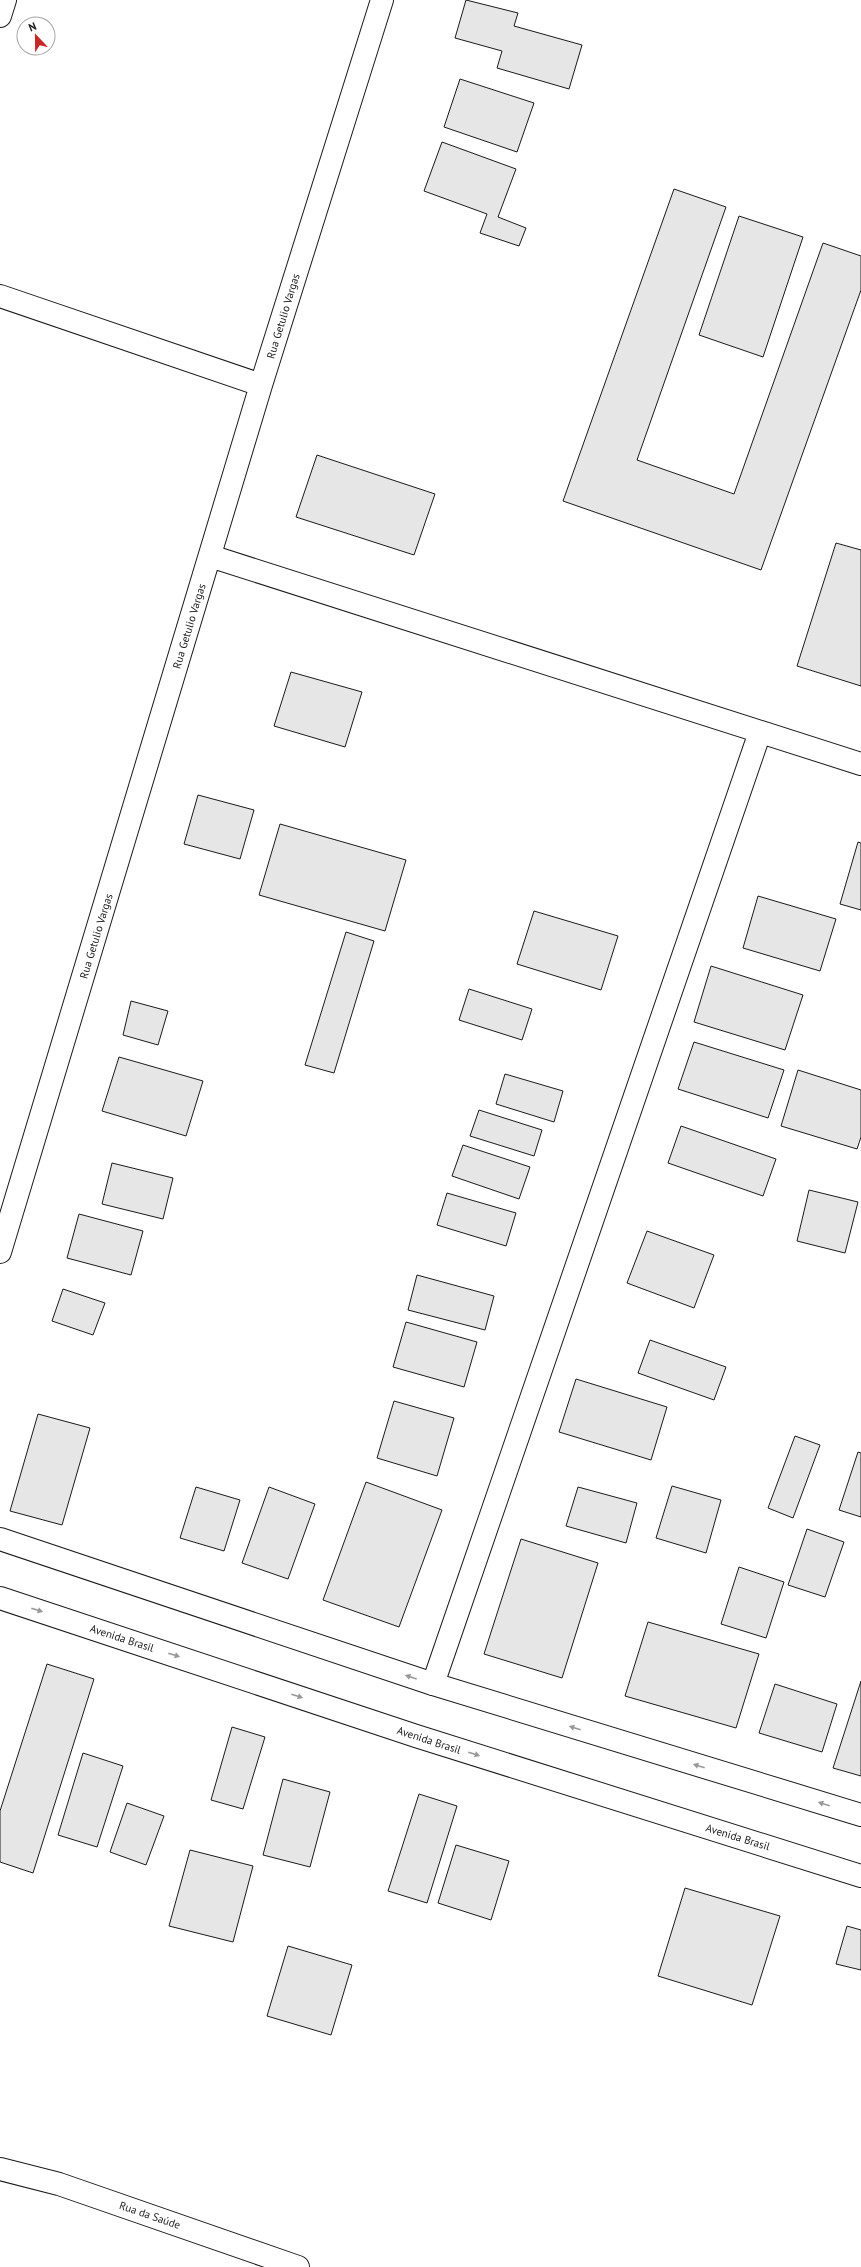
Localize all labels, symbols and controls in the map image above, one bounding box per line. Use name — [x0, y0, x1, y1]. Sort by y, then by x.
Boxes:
north arrow — [16, 16, 56, 56]
text: N — [26, 19, 38, 35]
street label: Rua Getulio Vargas — [263, 271, 303, 360]
street label: Rua Getulio Vargas — [169, 581, 209, 670]
street label: Rua Getulio Vargas — [76, 891, 116, 980]
one-way arrow — [31, 1607, 43, 1613]
street label: Avenida Brasil — [88, 1621, 157, 1655]
one-way arrow — [168, 1652, 180, 1658]
one-way arrow — [404, 1674, 416, 1680]
one-way arrow — [291, 1693, 303, 1699]
street label: Avenida Brasil — [395, 1723, 464, 1757]
one-way arrow — [569, 1725, 581, 1731]
one-way arrow — [468, 1751, 480, 1757]
one-way arrow — [693, 1763, 705, 1769]
one-way arrow — [817, 1801, 829, 1807]
street label: Avenida Brasil — [704, 1821, 773, 1854]
street label: Rua da Saúde — [118, 2198, 183, 2232]

